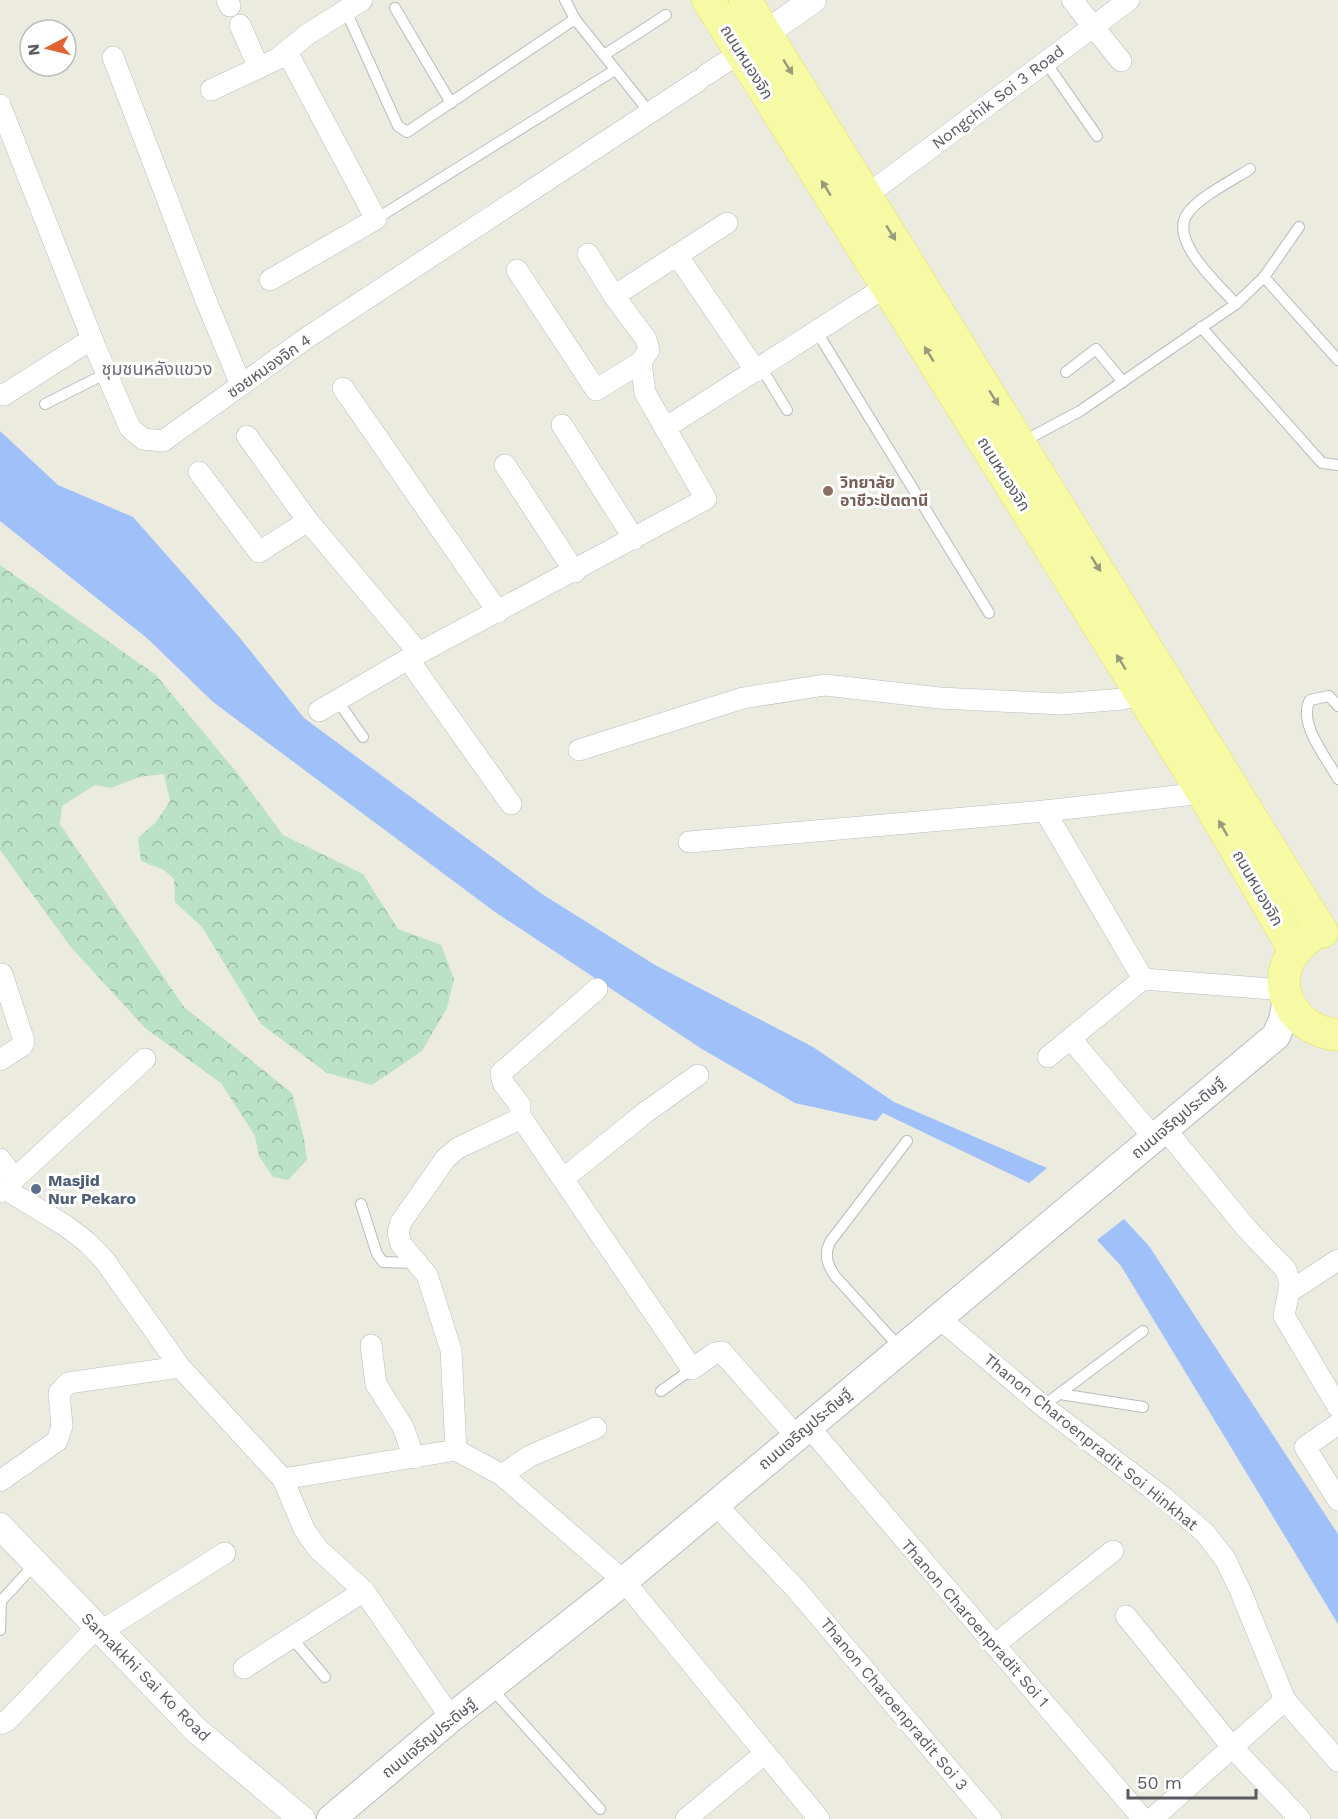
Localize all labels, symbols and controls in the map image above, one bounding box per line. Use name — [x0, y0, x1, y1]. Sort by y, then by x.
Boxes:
north arrow — [18, 18, 78, 78]
street label: ถนนหนองจิก — [717, 21, 777, 103]
street label: Nongchik Soi 3 Road — [928, 41, 1068, 153]
text: N — [23, 43, 44, 57]
one-way arrow — [782, 59, 793, 75]
one-way arrow — [820, 180, 831, 196]
one-way arrow — [886, 225, 897, 241]
street label: ซอยหนองจิก 4 — [223, 330, 315, 402]
one-way arrow — [923, 346, 935, 362]
district label: ชุมชนหลังแขวง — [102, 358, 212, 380]
one-way arrow — [989, 390, 1000, 406]
street label: ถนนหนองจิก — [974, 433, 1034, 515]
place label: วิทยาลัย อาชีวะปัตตานี — [840, 473, 928, 510]
marker: วิทยาลัย อาชีวะปัตตานี — [821, 484, 835, 498]
one-way arrow — [1091, 556, 1102, 572]
one-way arrow — [1115, 654, 1126, 670]
one-way arrow — [1218, 819, 1228, 836]
street label: ถนนหนองจิก — [1229, 847, 1287, 929]
street label: ถนนเจริญประดิษฐ์ — [1127, 1073, 1229, 1163]
place label: Masjid Nur Pekaro — [48, 1171, 137, 1208]
marker: Masjid Nur Pekaro — [29, 1182, 43, 1196]
street label: Thanon Charoenpradit Soi Hinkhat — [980, 1350, 1202, 1534]
street label: ถนนเจริญประดิษฐ์ — [754, 1384, 856, 1474]
street label: Thanon Charoenpradit Soi 1 — [897, 1535, 1053, 1711]
street label: Samakkhi Sai Ko Road — [78, 1609, 214, 1745]
street label: Thanon Charoenpradit Soi 3 — [816, 1614, 972, 1794]
street label: ถนนเจริญประดิษฐ์ — [378, 1694, 480, 1782]
scale bar — [1128, 1762, 1256, 1800]
text: 50 m — [1137, 1772, 1182, 1793]

